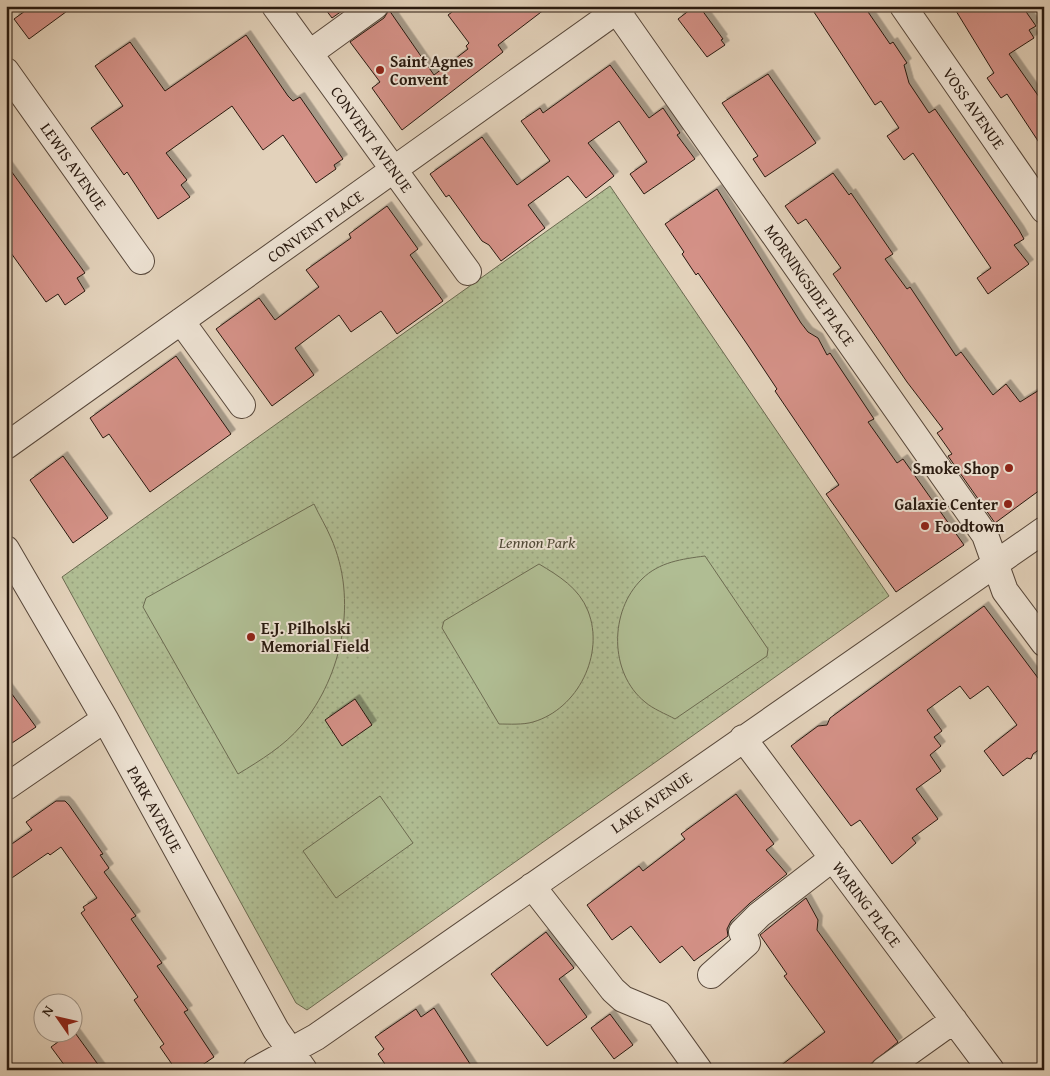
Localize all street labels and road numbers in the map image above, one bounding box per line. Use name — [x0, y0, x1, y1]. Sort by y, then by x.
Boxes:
street label: VOSS AVENUE — [937, 62, 1011, 154]
street label: CONVENT AVENUE — [325, 81, 419, 197]
street label: LEWIS AVENUE — [35, 117, 113, 215]
street label: CONVENT PLACE — [262, 184, 368, 268]
street label: MORNINGSIDE PLACE — [759, 219, 861, 351]
street label: PARK AVENUE — [121, 761, 189, 857]
street label: LAKE AVENUE — [605, 765, 697, 839]
street label: WARING PLACE — [827, 856, 907, 952]

